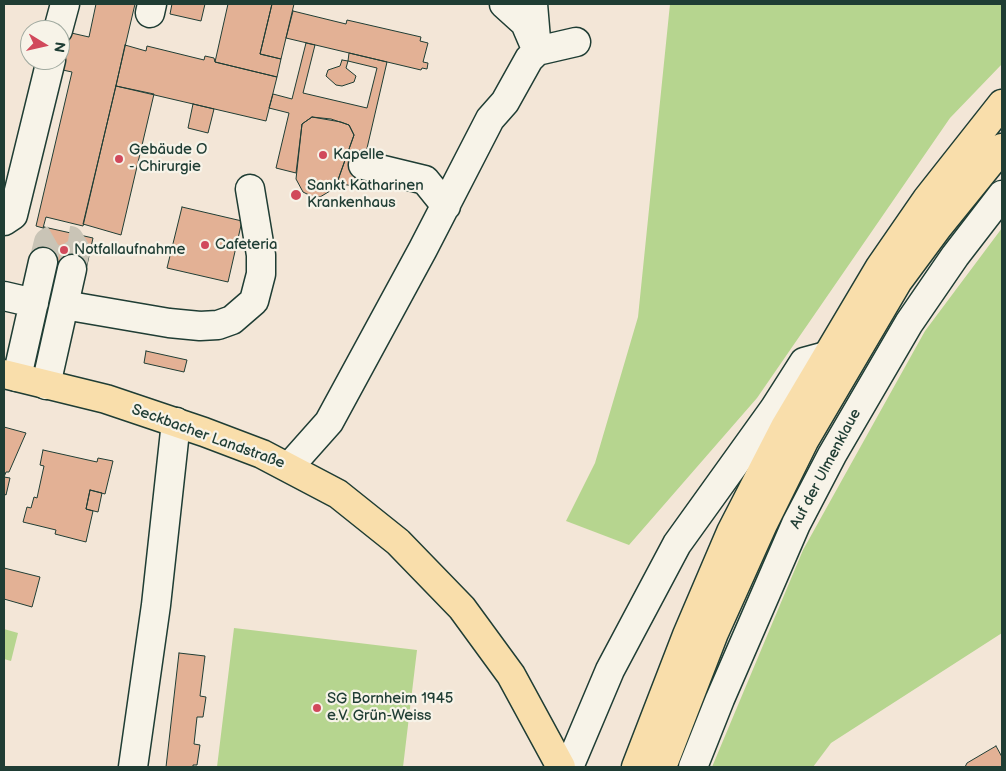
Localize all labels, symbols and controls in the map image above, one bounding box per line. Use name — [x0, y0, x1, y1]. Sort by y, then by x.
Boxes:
north arrow — [20, 20, 70, 70]
text: N — [50, 41, 69, 54]
place label: Gebäude O - Chirurgie — [129, 141, 207, 176]
place label: Kapelle — [333, 146, 384, 164]
marker: Kapelle — [317, 149, 329, 161]
marker: Gebäude O - Chirurgie — [113, 153, 125, 165]
place label: Sankt Katharinen Krankenhaus — [307, 177, 424, 212]
marker: Sankt Katharinen Krankenhaus — [289, 188, 303, 202]
place label: Cafeteria — [215, 236, 278, 254]
marker: Cafeteria — [199, 239, 211, 251]
place label: Notfallaufnahme — [74, 241, 185, 259]
marker: Notfallaufnahme — [58, 244, 70, 256]
street label: Seckbacher Landstraße — [129, 401, 287, 473]
street label: Auf der Ulmenklaue — [787, 406, 865, 532]
place label: SG Bornheim 1945 e.V. Grün-Weiss — [327, 690, 453, 725]
marker: SG Bornheim 1945 e.V. Grün-Weiss — [311, 702, 323, 714]

